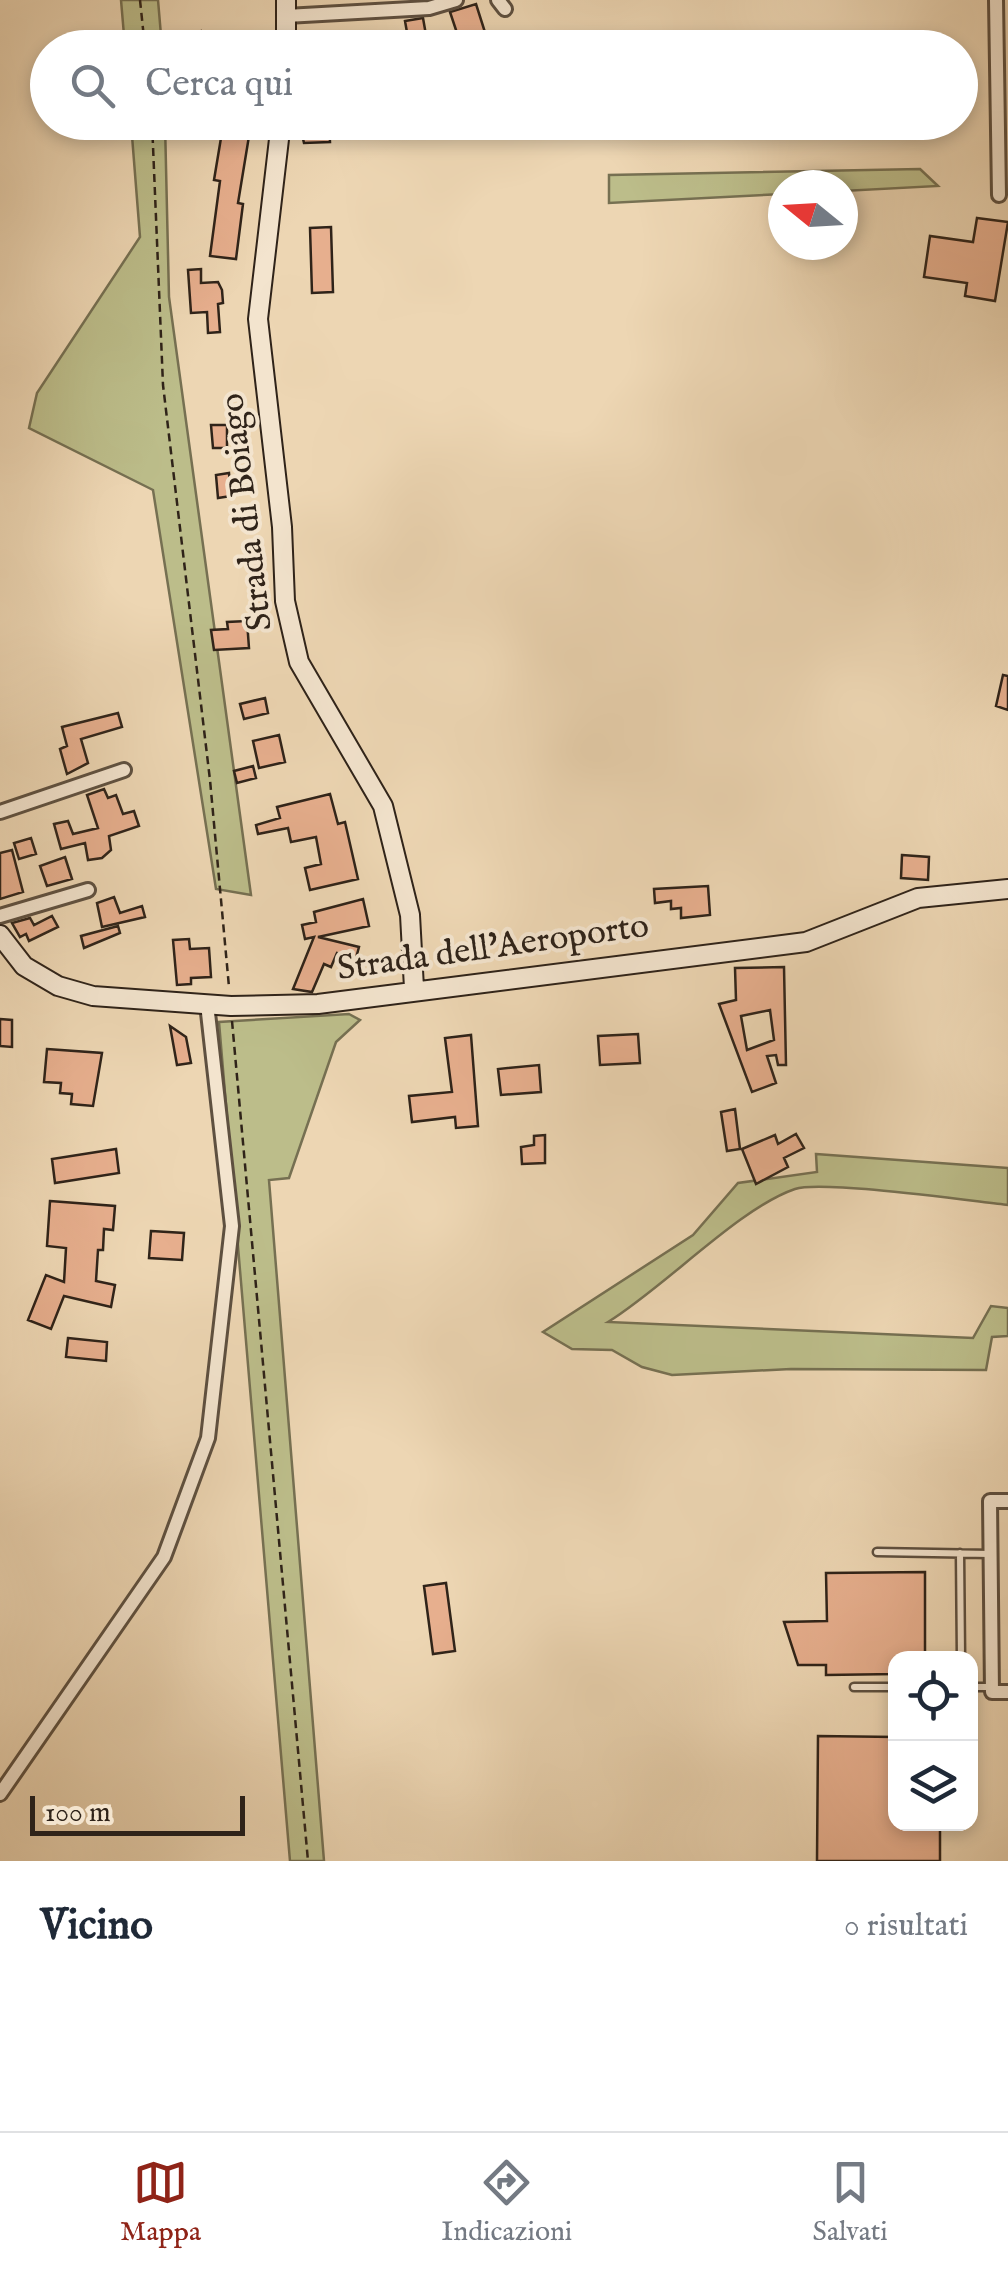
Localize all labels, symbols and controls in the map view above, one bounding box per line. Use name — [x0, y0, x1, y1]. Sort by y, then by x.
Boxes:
search box — [30, 30, 978, 140]
icon: search — [65, 58, 120, 113]
text: Cerca qui — [145, 61, 293, 109]
north arrow — [768, 170, 858, 260]
street label: Strada di Boiago — [210, 391, 284, 633]
street label: Strada dell'Aeroporto — [334, 904, 652, 992]
map controls — [888, 1651, 978, 1831]
button: locate — [888, 1651, 978, 1741]
button: layers — [888, 1741, 978, 1831]
scale bar — [30, 1791, 245, 1836]
text: 100 m — [45, 1796, 111, 1831]
text: Vicino — [40, 1900, 153, 1953]
text: 0 risultati — [844, 1906, 968, 1947]
tab: Mappa — [120, 2155, 201, 2250]
tab: Indicazioni — [441, 2155, 572, 2250]
tab: Salvati — [813, 2155, 888, 2250]

